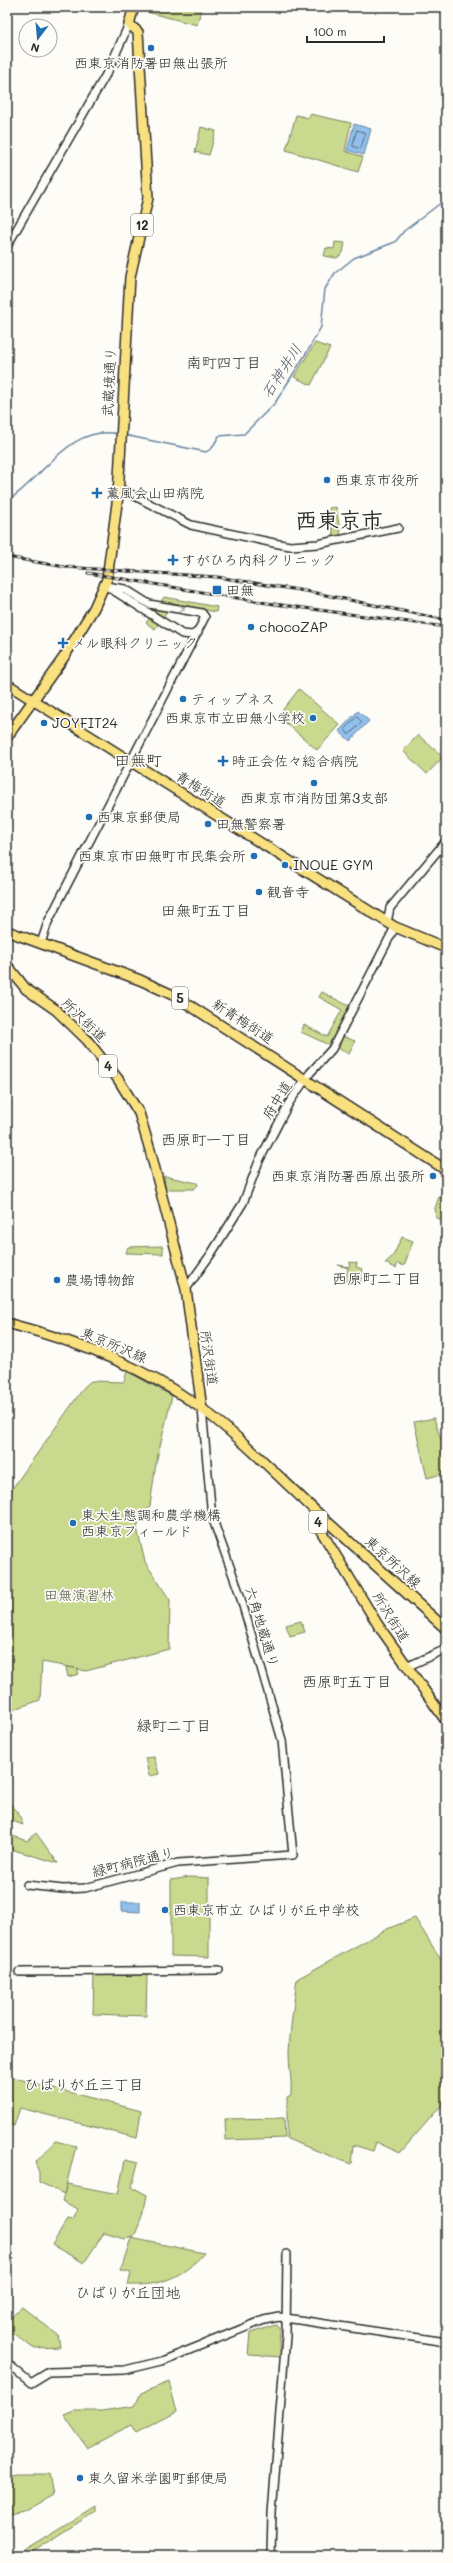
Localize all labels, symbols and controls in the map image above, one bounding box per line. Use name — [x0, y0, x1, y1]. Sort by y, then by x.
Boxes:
north arrow — [18, 18, 58, 58]
scale bar — [307, 18, 384, 44]
text: 100 m — [313, 23, 347, 39]
text: N — [29, 40, 41, 56]
marker: 西東京消防署田無出張所 — [146, 43, 156, 53]
place label: 西東京消防署田無出張所 — [74, 53, 228, 72]
road number: 12 — [131, 214, 153, 236]
water label: 石神井川 — [256, 340, 306, 401]
street label: 武蔵境通り — [97, 347, 120, 417]
district label: 南町四丁目 — [186, 352, 262, 372]
place label: 西東京市役所 — [335, 470, 419, 489]
marker: 西東京市役所 — [322, 475, 332, 485]
place label: 薫風会山田病院 — [106, 483, 204, 502]
marker: 薫風会山田病院 — [91, 487, 103, 499]
district label: 西東京市 — [295, 505, 383, 534]
place label: すがひろ内科クリニック — [182, 550, 336, 569]
marker: すがひろ内科クリニック — [167, 554, 179, 566]
place label: 田無 — [226, 580, 254, 599]
marker: 田無 — [211, 584, 223, 596]
one-way arrow — [178, 604, 185, 613]
place label: chocoZAP — [259, 617, 328, 636]
marker: chocoZAP — [246, 622, 256, 632]
place label: メル眼科クリニック — [72, 633, 198, 652]
marker: メル眼科クリニック — [57, 637, 69, 649]
place label: ティップネス — [191, 689, 275, 708]
marker: ティップネス — [178, 694, 188, 704]
place label: 西東京市立田無小学校 — [165, 708, 305, 727]
place label: JOYFIT24 — [52, 713, 118, 732]
marker: 西東京市立田無小学校 — [308, 713, 318, 723]
marker: JOYFIT24 — [39, 718, 49, 728]
district label: 田無町 — [114, 749, 162, 770]
place label: 時正会佐々総合病院 — [232, 751, 358, 770]
marker: 時正会佐々総合病院 — [217, 755, 229, 767]
street label: 青梅街道 — [172, 766, 230, 811]
marker: 西東京市消防団第3支部 — [309, 778, 319, 788]
place label: 西東京市消防団第3支部 — [240, 788, 388, 807]
place label: 西東京郵便局 — [97, 807, 181, 826]
marker: 西東京郵便局 — [84, 812, 94, 822]
place label: 田無警察署 — [216, 814, 286, 833]
marker: 田無警察署 — [203, 819, 213, 829]
place label: 西東京市田無町市民集会所 — [78, 846, 246, 865]
marker: 西東京市田無町市民集会所 — [249, 851, 259, 861]
place label: INOUE GYM — [293, 855, 373, 874]
marker: INOUE GYM — [280, 860, 290, 870]
place label: 観音寺 — [267, 882, 309, 901]
marker: 観音寺 — [254, 887, 264, 897]
district label: 田無町五丁目 — [161, 900, 251, 920]
road number: 5 — [172, 987, 188, 1009]
street label: 所沢街道 — [58, 993, 111, 1046]
street label: 新青梅街道 — [209, 994, 278, 1048]
road number: 4 — [99, 1055, 117, 1077]
street label: 府中道 — [257, 1077, 296, 1123]
district label: 西原町一丁目 — [161, 1129, 251, 1149]
place label: 西東京消防署西原出張所 — [271, 1166, 425, 1185]
marker: 西東京消防署西原出張所 — [428, 1171, 438, 1181]
district label: 西原町二丁目 — [332, 1268, 422, 1288]
place label: 農場博物館 — [65, 1270, 135, 1289]
marker: 農場博物館 — [52, 1275, 62, 1285]
street label: 東京所沢線 — [78, 1322, 150, 1367]
street label: 所沢街道 — [196, 1329, 223, 1387]
place label: 東大生態調和農学機構 西東京フィールド — [81, 1505, 221, 1540]
road number: 4 — [309, 1511, 327, 1533]
marker: 東大生態調和農学機構 西東京フィールド — [68, 1518, 78, 1528]
street label: 東京所沢線 — [361, 1531, 426, 1592]
street label: 六角地蔵通り — [241, 1584, 284, 1670]
park label: 田無演習林 — [44, 1585, 114, 1604]
street label: 所沢街道 — [369, 1588, 414, 1646]
district label: 西原町五丁目 — [302, 1671, 392, 1691]
district label: 緑町二丁目 — [136, 1715, 212, 1735]
street label: 緑町病院通り — [90, 1842, 176, 1881]
place label: 西東京市立 ひばりが丘中学校 — [173, 1900, 359, 1919]
marker: 西東京市立 ひばりが丘中学校 — [160, 1905, 170, 1915]
district label: ひばりが丘三丁目 — [24, 2074, 144, 2094]
district label: ひばりが丘団地 — [75, 2282, 181, 2302]
place label: 東久留米学園町郵便局 — [88, 2468, 228, 2487]
marker: 東久留米学園町郵便局 — [75, 2473, 85, 2483]

